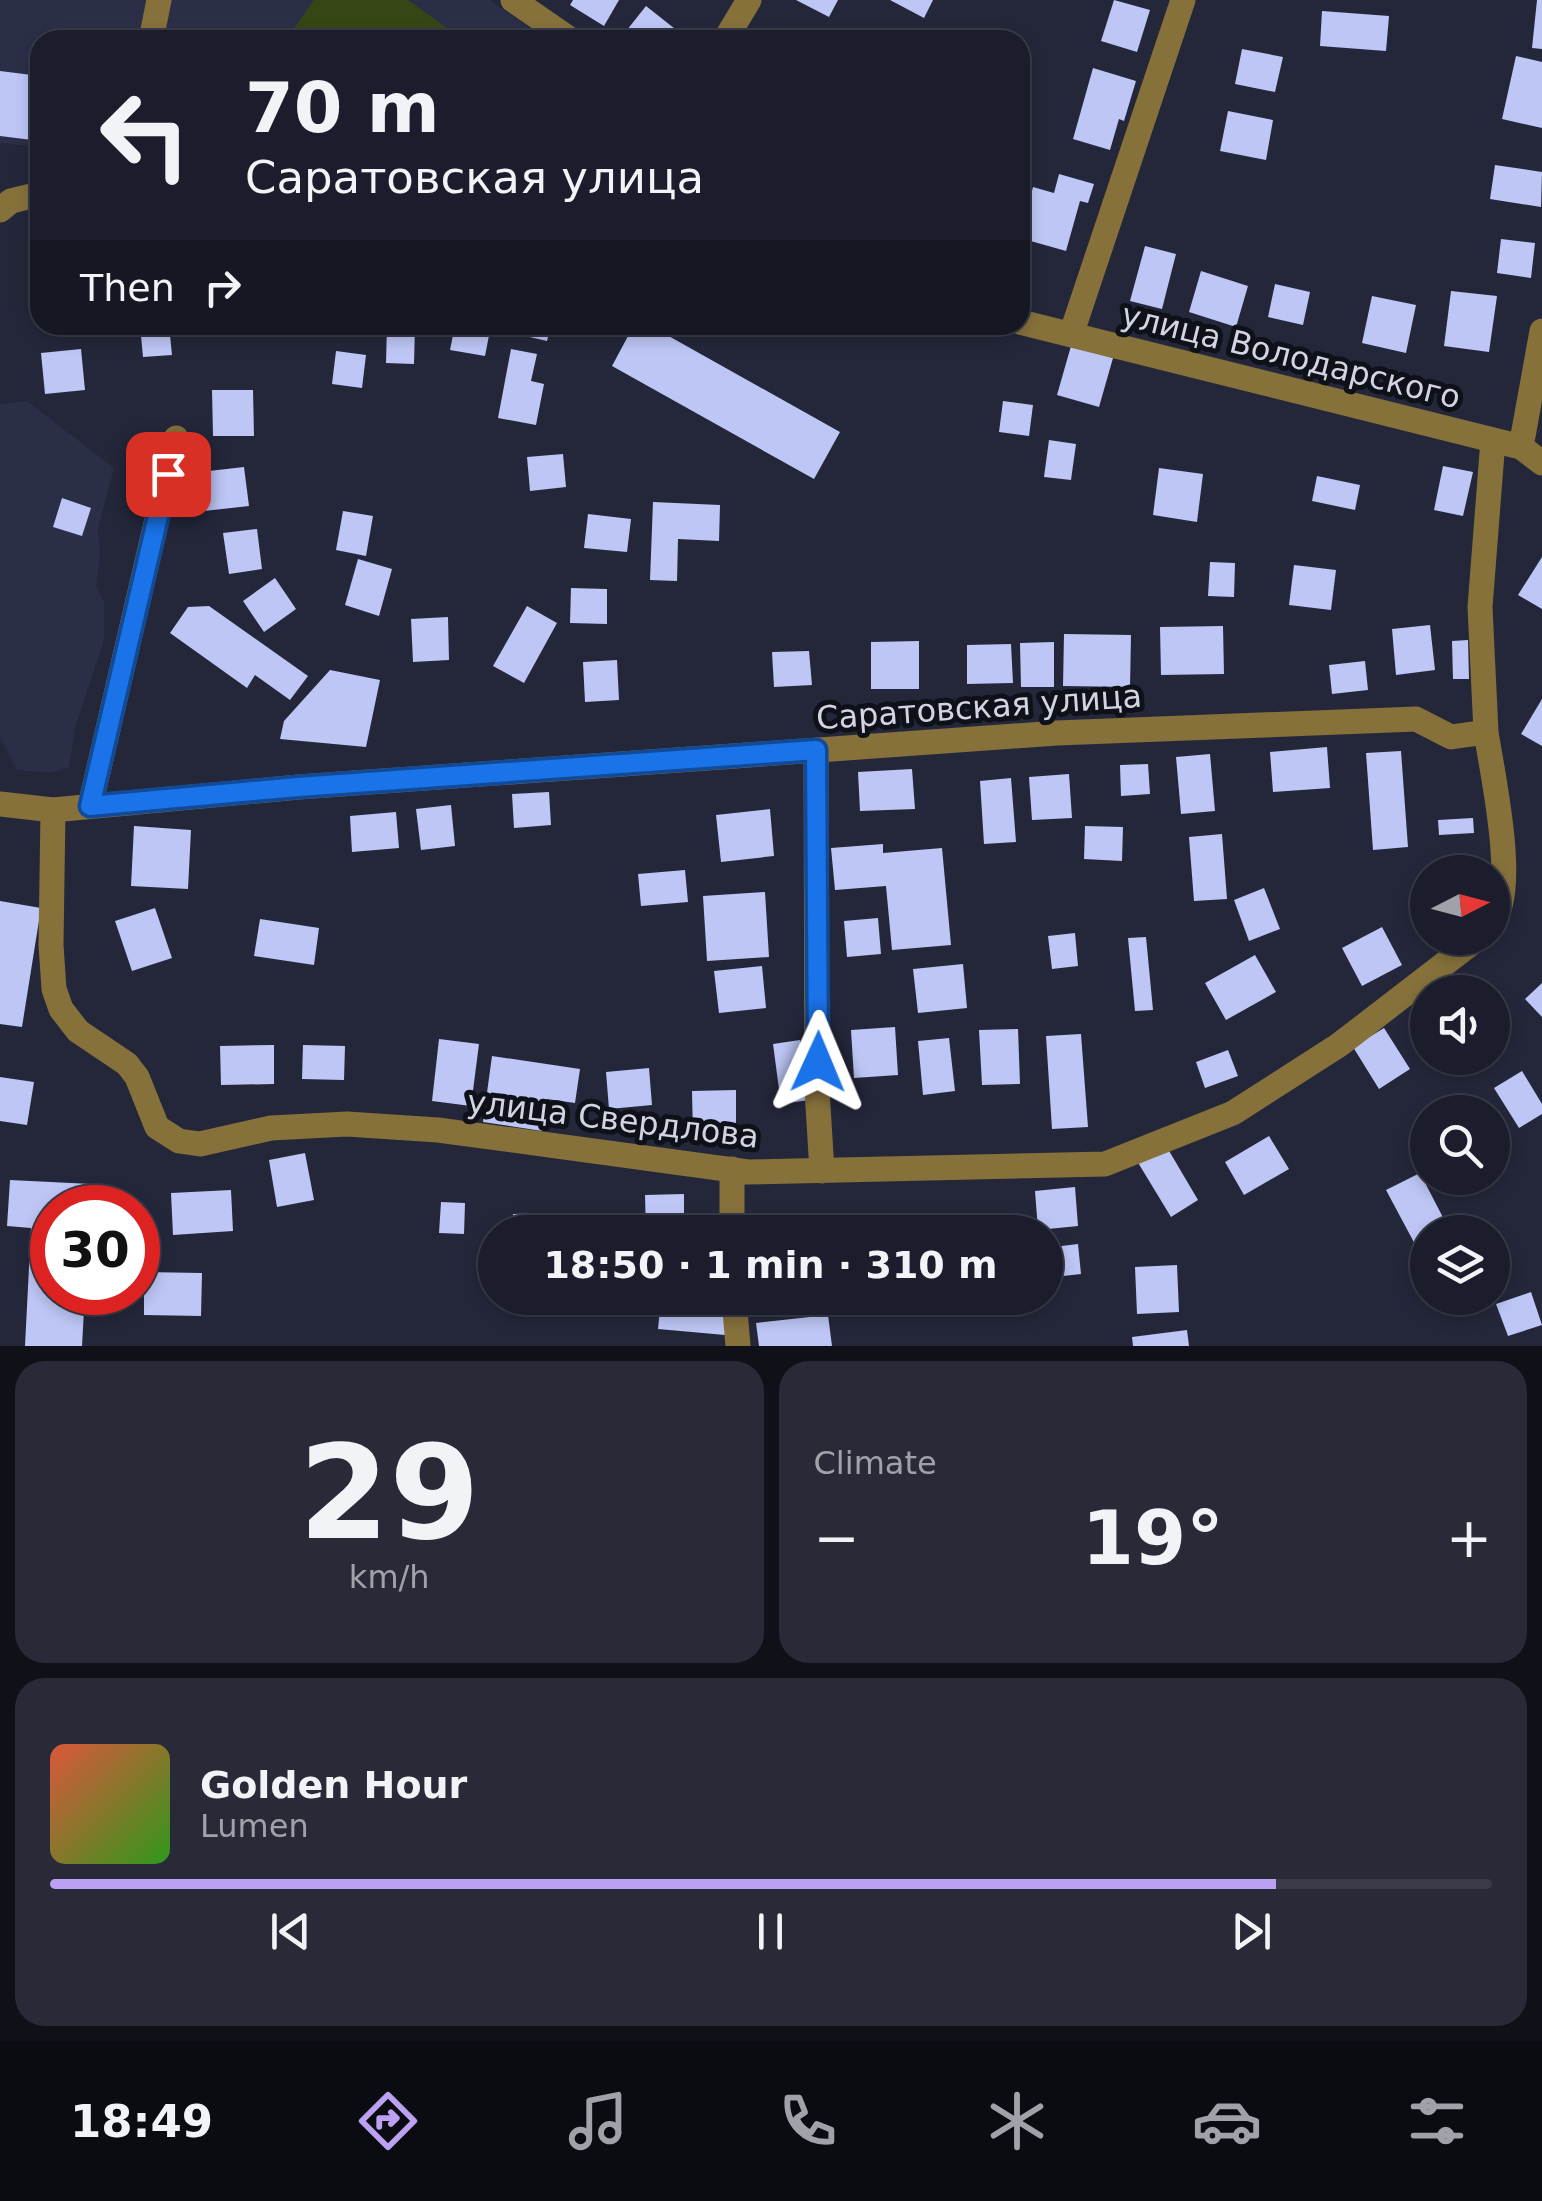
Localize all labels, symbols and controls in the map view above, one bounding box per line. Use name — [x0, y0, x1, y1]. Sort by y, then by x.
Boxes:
text: 70 m — [245, 67, 440, 149]
icon: left — [80, 70, 210, 200]
text: Саратовская улица — [245, 151, 704, 204]
icon: right — [195, 260, 250, 315]
text: Then — [80, 266, 175, 310]
street label: улица Володарского — [1117, 295, 1465, 417]
pin — [126, 432, 211, 517]
icon: arrive — [141, 447, 196, 502]
street label: Саратовская улица — [815, 677, 1143, 737]
north arrow — [1410, 855, 1510, 955]
map controls — [1410, 855, 1510, 1315]
button: sound — [1410, 975, 1510, 1075]
position arrow — [766, 1010, 870, 1114]
street label: улица Свердлова — [465, 1082, 761, 1156]
button: search — [1410, 1095, 1510, 1195]
speed limit sign: 30 — [30, 1185, 160, 1315]
button: layers — [1410, 1215, 1510, 1315]
text: 18:50 · 1 min · 310 m — [543, 1243, 998, 1287]
text: 29 — [299, 1417, 480, 1569]
text: Climate — [814, 1444, 937, 1482]
text: 19° — [1082, 1494, 1224, 1582]
text: − — [814, 1506, 860, 1570]
text: + — [1446, 1506, 1492, 1570]
text: km/h — [349, 1558, 430, 1596]
text: Golden Hour — [200, 1763, 467, 1807]
text: Lumen — [200, 1807, 309, 1845]
icon: previous — [263, 1904, 318, 1959]
icon: pause — [743, 1904, 798, 1959]
icon: next — [1224, 1904, 1279, 1959]
icon: directions — [353, 2086, 423, 2156]
icon: music — [563, 2086, 633, 2156]
icon: phone — [773, 2086, 843, 2156]
icon: climate — [982, 2086, 1052, 2156]
icon: car — [1192, 2086, 1262, 2156]
icon: filters — [1402, 2086, 1472, 2156]
text: 18:49 — [70, 2095, 213, 2148]

